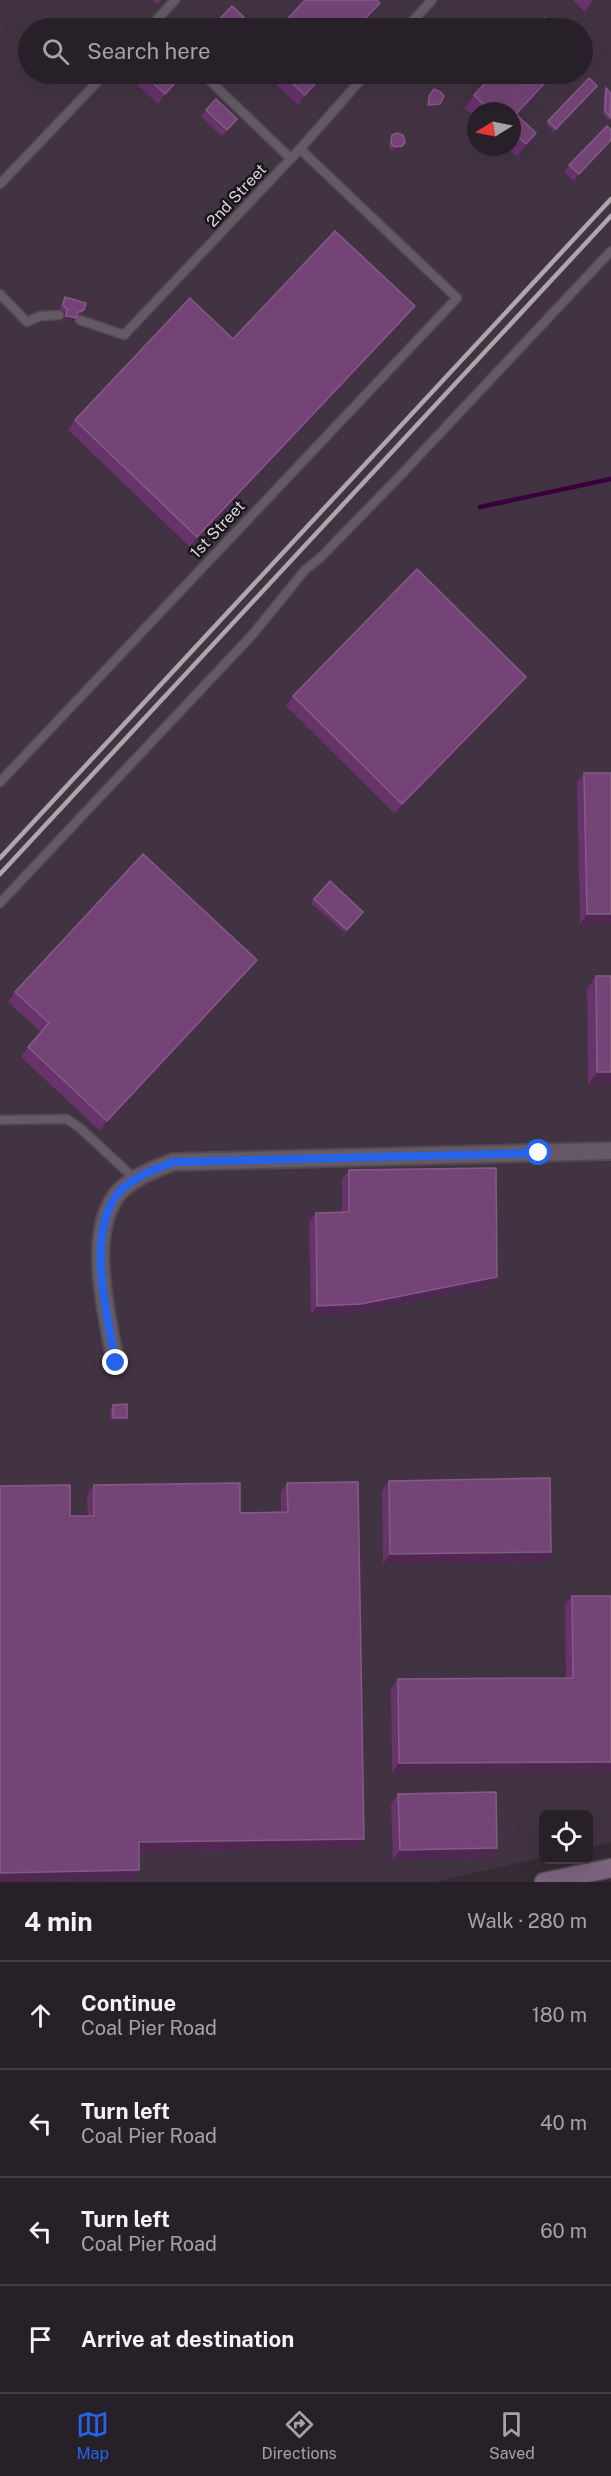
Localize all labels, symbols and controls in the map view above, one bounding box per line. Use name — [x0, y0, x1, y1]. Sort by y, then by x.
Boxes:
search box — [18, 18, 593, 84]
icon: search — [39, 35, 72, 68]
text: Search here — [87, 38, 211, 64]
north arrow — [467, 102, 521, 156]
street label: 2nd Street — [203, 160, 270, 231]
street label: 1st Street — [186, 497, 249, 562]
route start — [525, 1139, 551, 1165]
route end — [102, 1349, 128, 1375]
map controls — [539, 1810, 593, 1864]
button: locate — [539, 1810, 593, 1864]
text: 4 min — [24, 1906, 93, 1937]
text: Walk · 280 m — [467, 1909, 587, 1933]
text: Continue — [81, 1990, 176, 2016]
icon: ahead — [24, 1999, 57, 2032]
text: 180 m — [532, 2003, 587, 2027]
text: Coal Pier Road — [81, 2016, 217, 2040]
text: Turn left — [81, 2098, 170, 2124]
icon: left — [24, 2107, 57, 2140]
text: 40 m — [540, 2111, 587, 2135]
text: Coal Pier Road — [81, 2124, 217, 2148]
text: Turn left — [81, 2206, 170, 2232]
icon: left — [24, 2215, 57, 2248]
text: 60 m — [540, 2219, 587, 2243]
text: Coal Pier Road — [81, 2232, 217, 2256]
icon: arrive — [24, 2323, 57, 2356]
text: Arrive at destination — [81, 2326, 294, 2352]
tab: Map — [76, 2408, 109, 2463]
tab: Directions — [262, 2408, 337, 2463]
tab: Saved — [489, 2408, 535, 2463]

